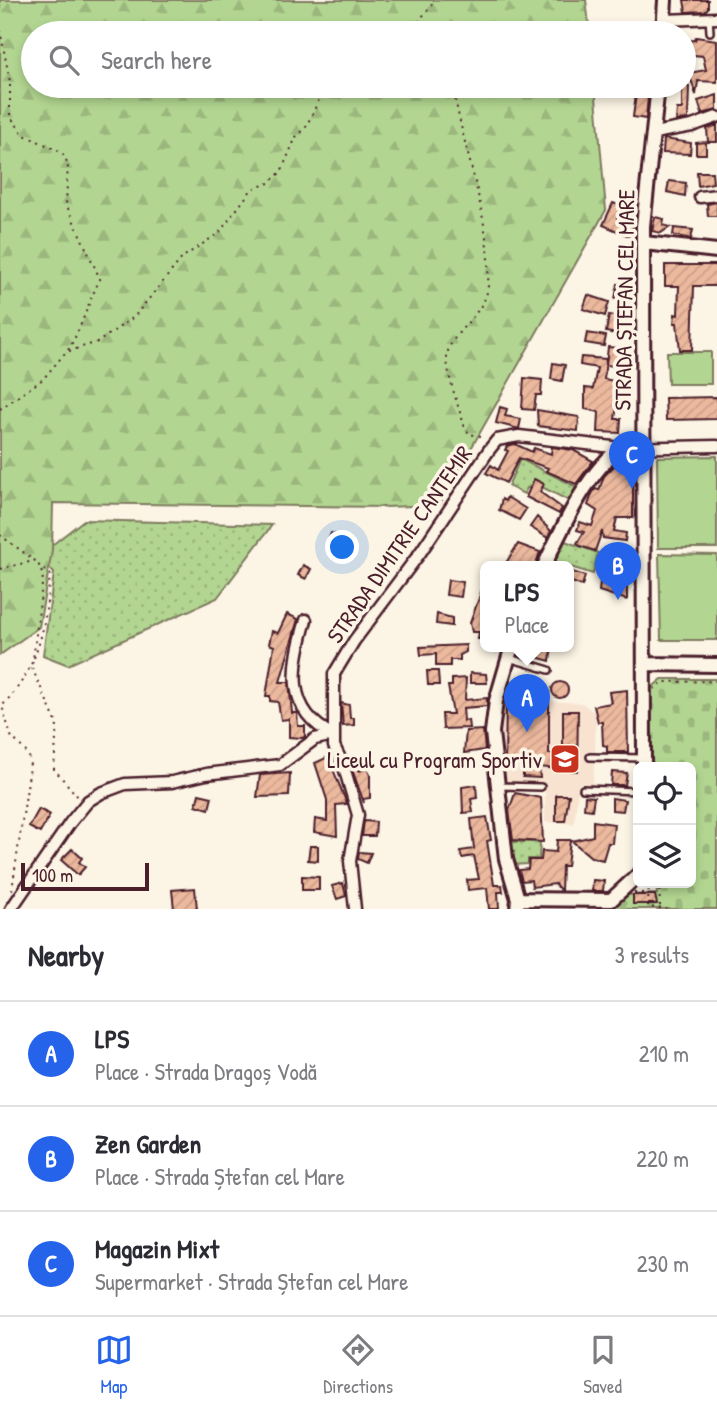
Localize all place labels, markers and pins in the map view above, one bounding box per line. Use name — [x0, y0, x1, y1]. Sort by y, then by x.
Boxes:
pin: C — [609, 431, 655, 489]
pin: B — [595, 542, 641, 600]
pin: A — [504, 674, 550, 732]
school or university icon: Liceul cu Program Sportiv — [548, 742, 582, 776]
place label: Liceul cu Program Sportiv — [327, 744, 542, 775]

